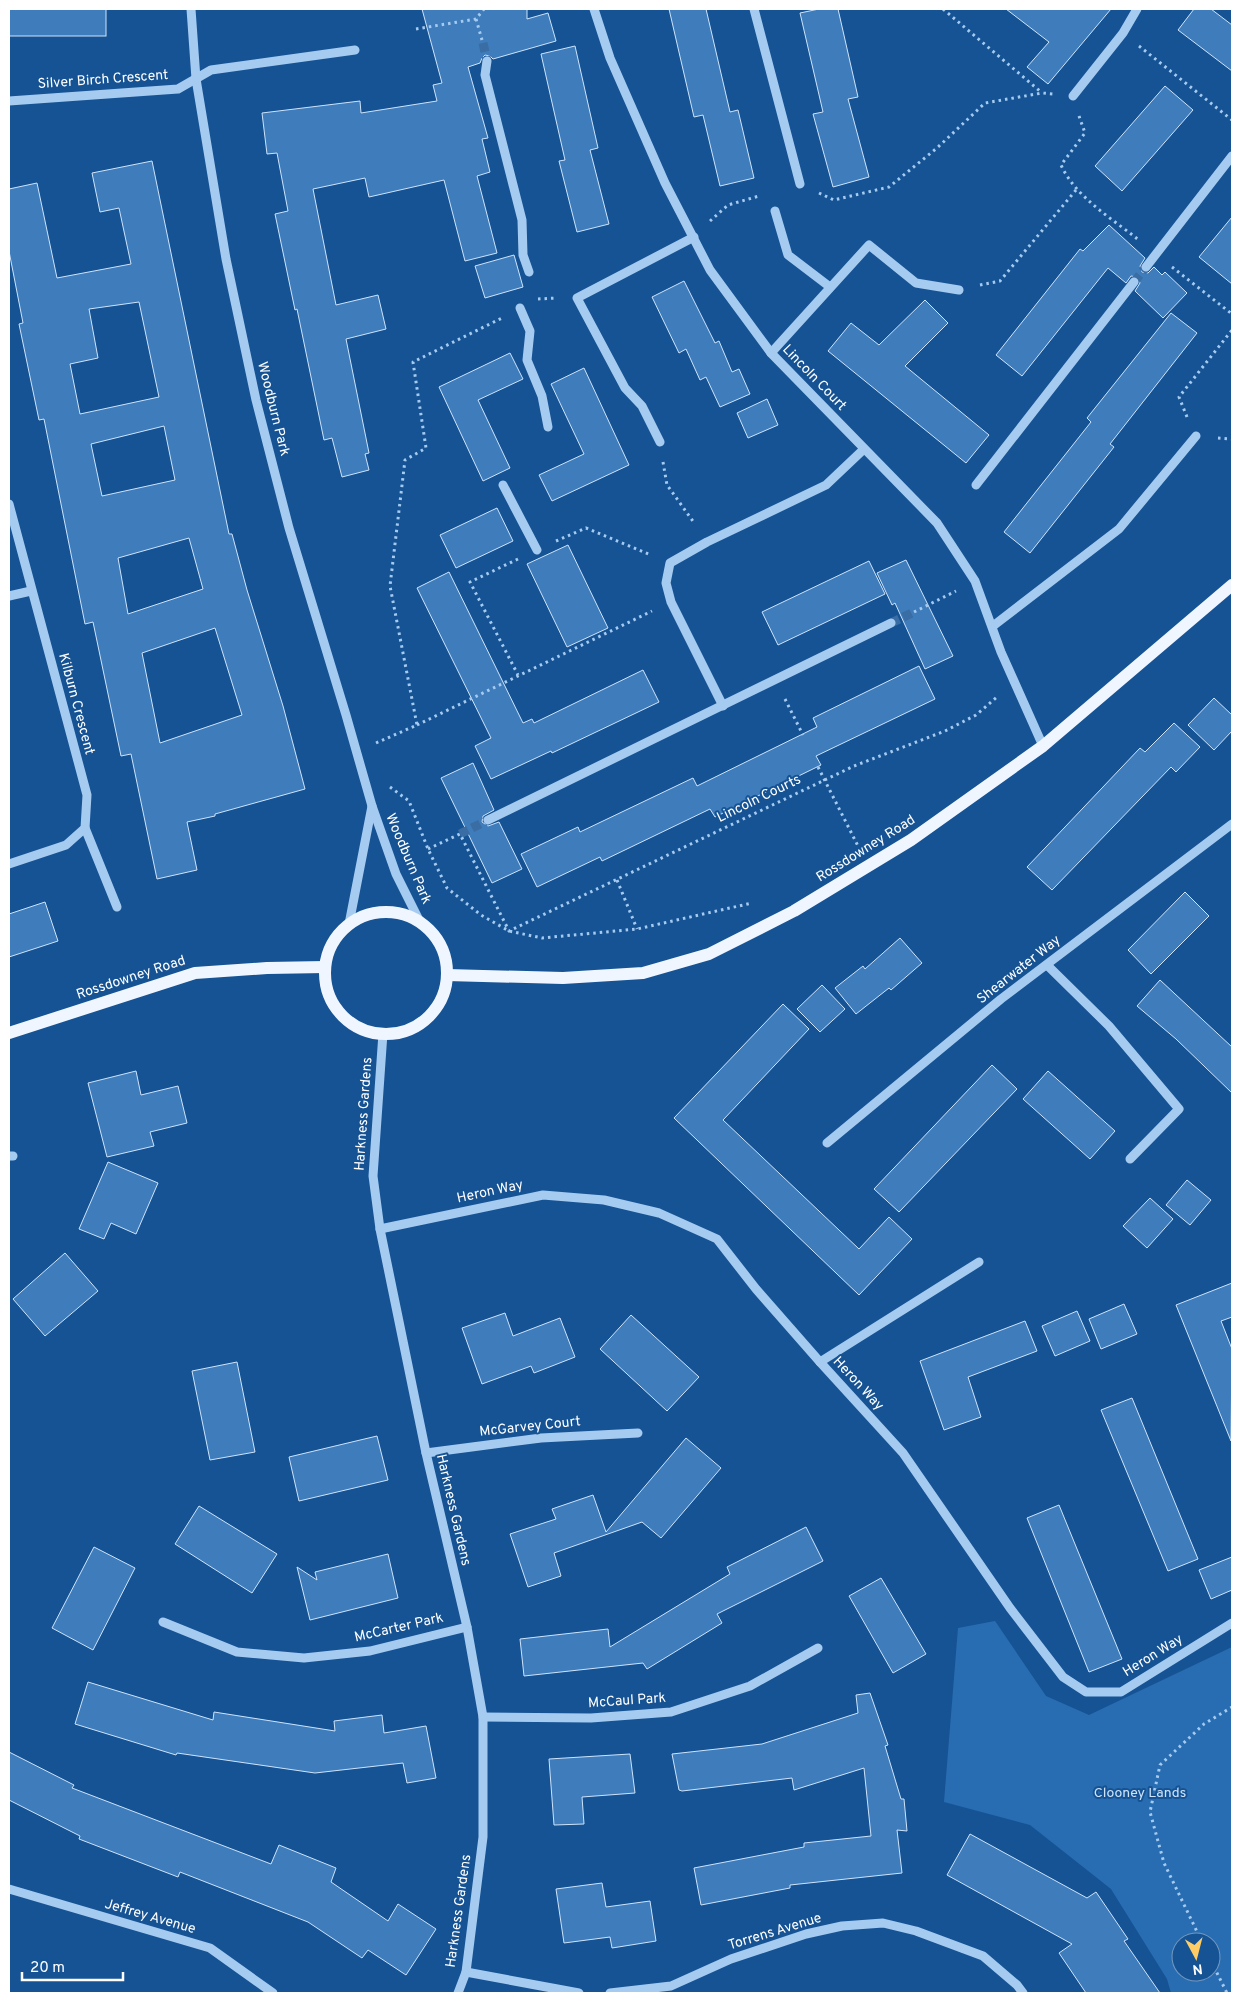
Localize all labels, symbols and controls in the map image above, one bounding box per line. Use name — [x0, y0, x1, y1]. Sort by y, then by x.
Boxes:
street label: Silver Birch Crescent — [37, 67, 169, 93]
street label: Lincoln Court — [778, 341, 850, 415]
street label: Woodburn Park — [253, 360, 293, 458]
street label: Kilburn Crescent — [54, 651, 98, 757]
street label: Lincoln Courts — [714, 771, 804, 827]
street label: Woodburn Park — [381, 811, 435, 907]
street label: Rossdowney Road — [813, 812, 919, 886]
street label: Shearwater Way — [974, 932, 1064, 1008]
street label: Rossdowney Road — [74, 952, 188, 1004]
street label: Harkness Gardens — [352, 1057, 376, 1171]
street label: Heron Way — [455, 1177, 525, 1207]
street label: Heron Way — [829, 1354, 887, 1414]
street label: McGarvey Court — [479, 1413, 581, 1441]
street label: Harkness Gardens — [432, 1453, 474, 1567]
street label: McCarter Park — [353, 1610, 445, 1646]
street label: Heron Way — [1120, 1631, 1186, 1681]
street label: McCaul Park — [587, 1690, 667, 1712]
park label: Clooney Lands — [1094, 1785, 1186, 1802]
street label: Harkness Gardens — [443, 1853, 475, 1969]
street label: Jeffrey Avenue — [103, 1896, 197, 1938]
street label: Torrens Avenue — [726, 1910, 824, 1954]
north arrow — [1171, 1932, 1221, 1982]
scale bar — [22, 1950, 124, 1982]
text: 20 m — [30, 1959, 65, 1978]
text: N — [1191, 1959, 1203, 1977]

